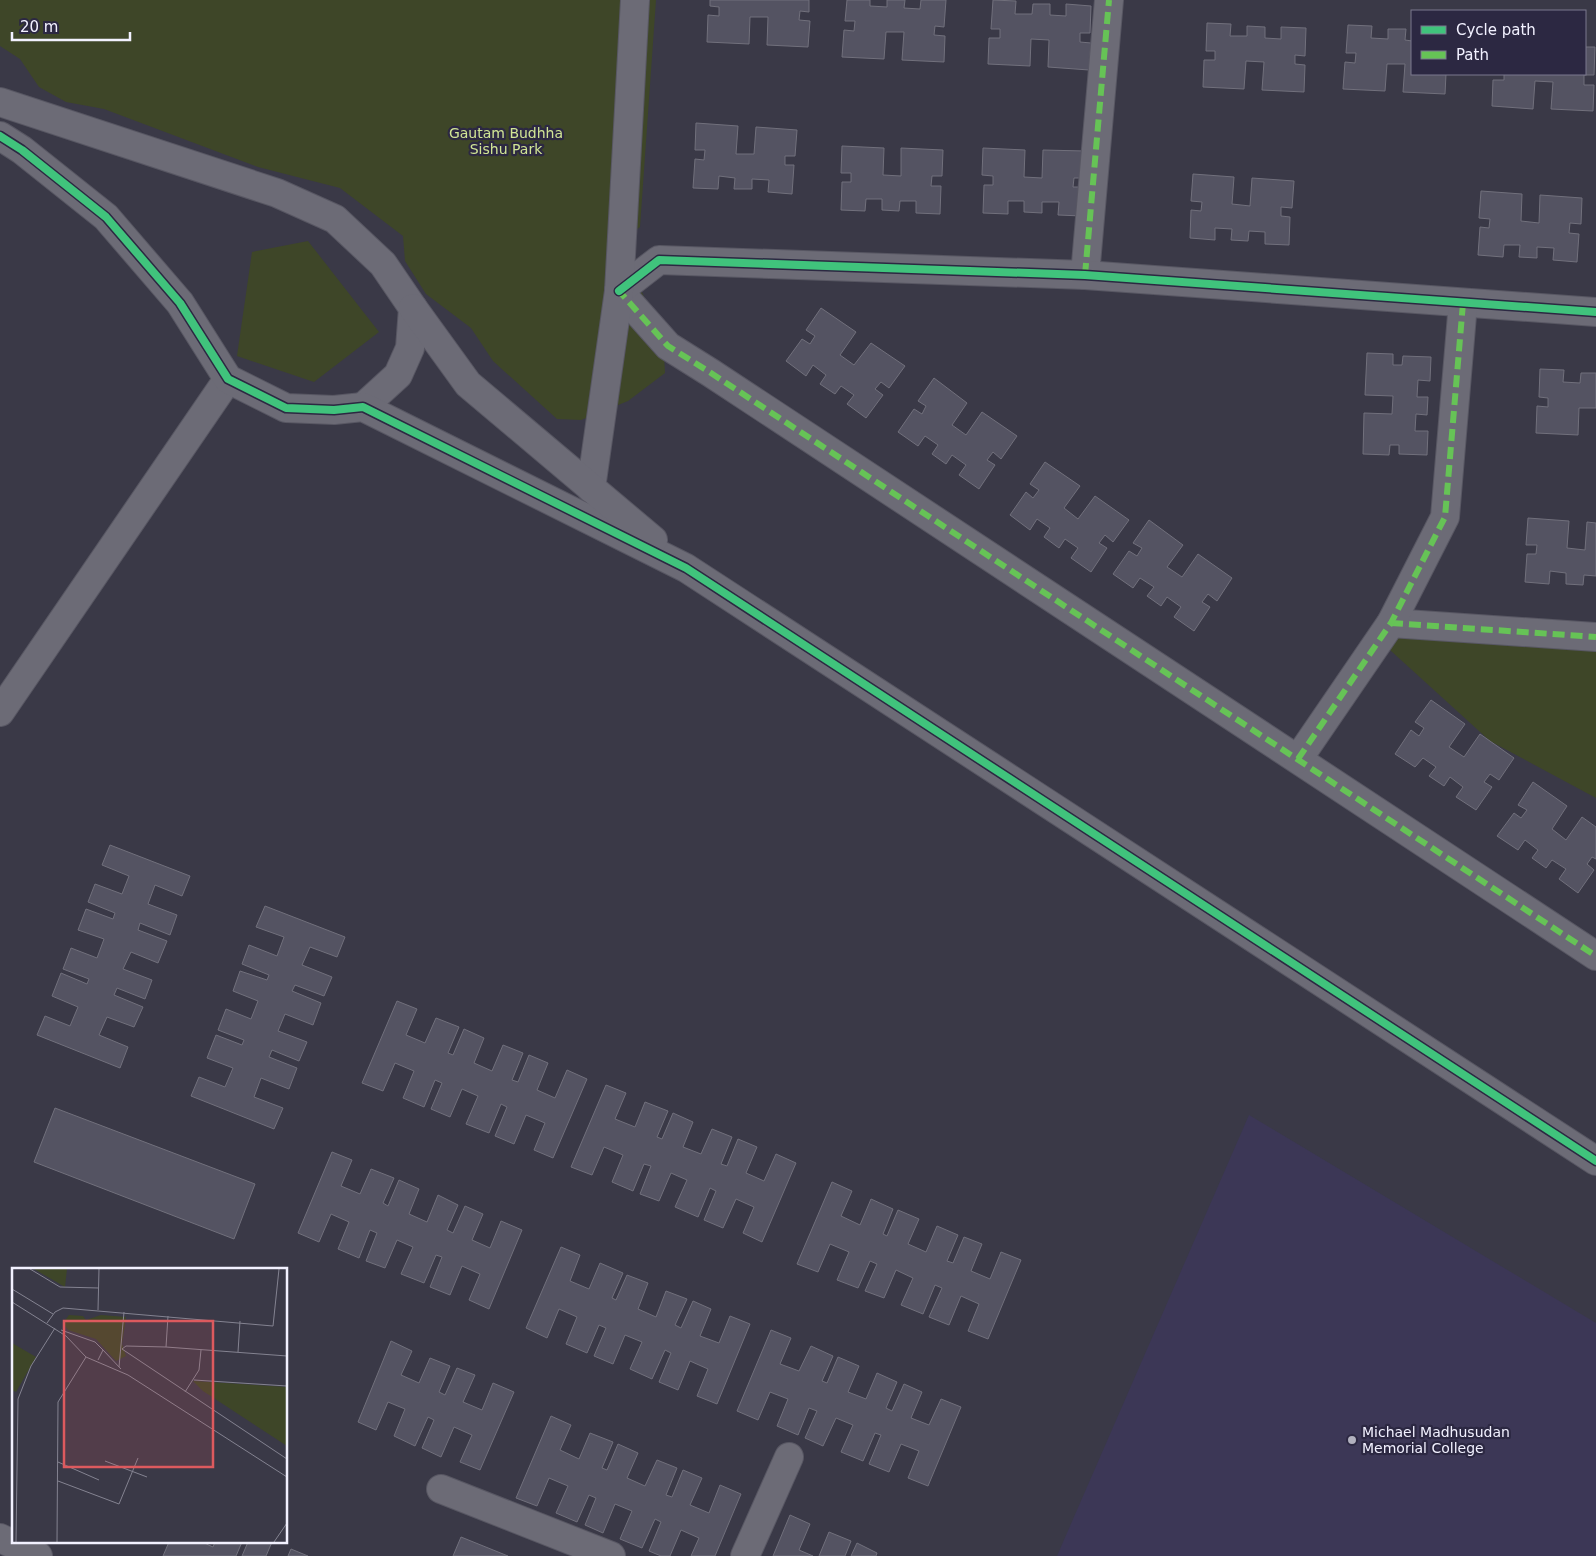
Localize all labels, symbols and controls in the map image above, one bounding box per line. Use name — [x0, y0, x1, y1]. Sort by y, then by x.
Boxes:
scale bar — [12, 10, 130, 42]
legend — [1411, 10, 1586, 75]
text: 20 m — [20, 18, 58, 36]
text: Cycle path — [1456, 21, 1536, 39]
text: Path — [1456, 46, 1489, 64]
park label: Gautam Budhha Sishu Park — [449, 125, 563, 157]
inset map — [12, 1268, 288, 1544]
place label: Michael Madhusudan Memorial College — [1362, 1424, 1510, 1456]
marker: Michael Madhusudan Memorial College — [1346, 1434, 1358, 1446]

